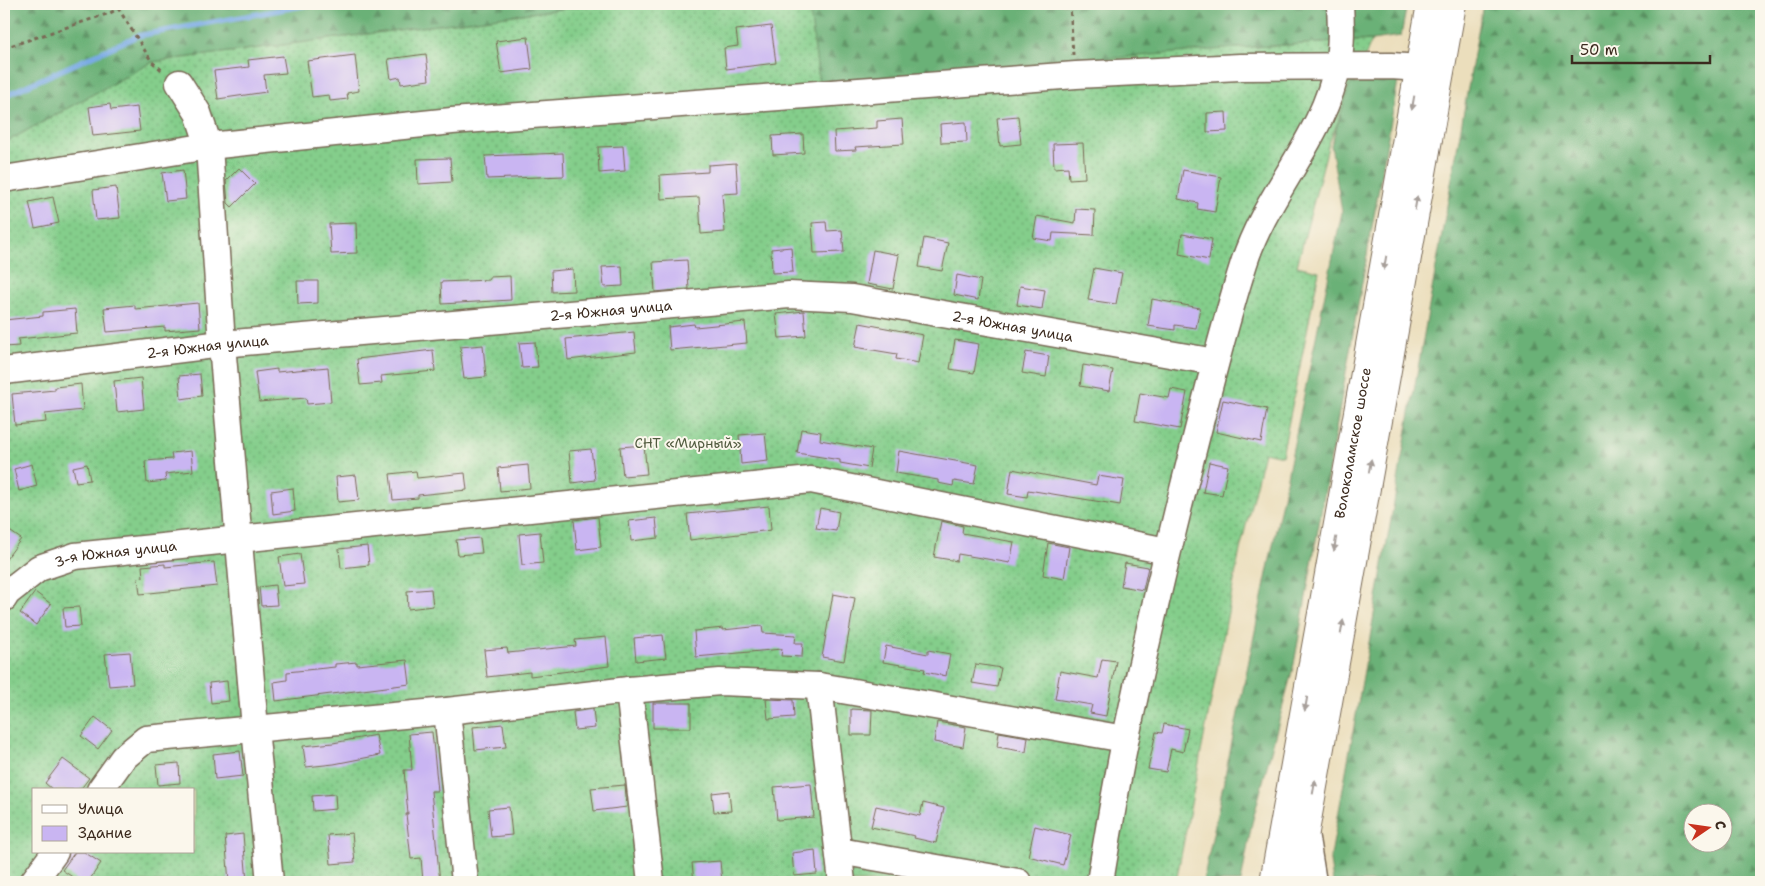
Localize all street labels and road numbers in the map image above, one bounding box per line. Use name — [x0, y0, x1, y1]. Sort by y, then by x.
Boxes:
street label: 2-я Южная улица — [549, 296, 673, 325]
street label: 2-я Южная улица — [951, 307, 1075, 346]
street label: 2-я Южная улица — [146, 331, 269, 362]
street label: Волоколамское шоссе — [1330, 366, 1375, 520]
street label: 3-я Южная улица — [52, 537, 178, 571]

